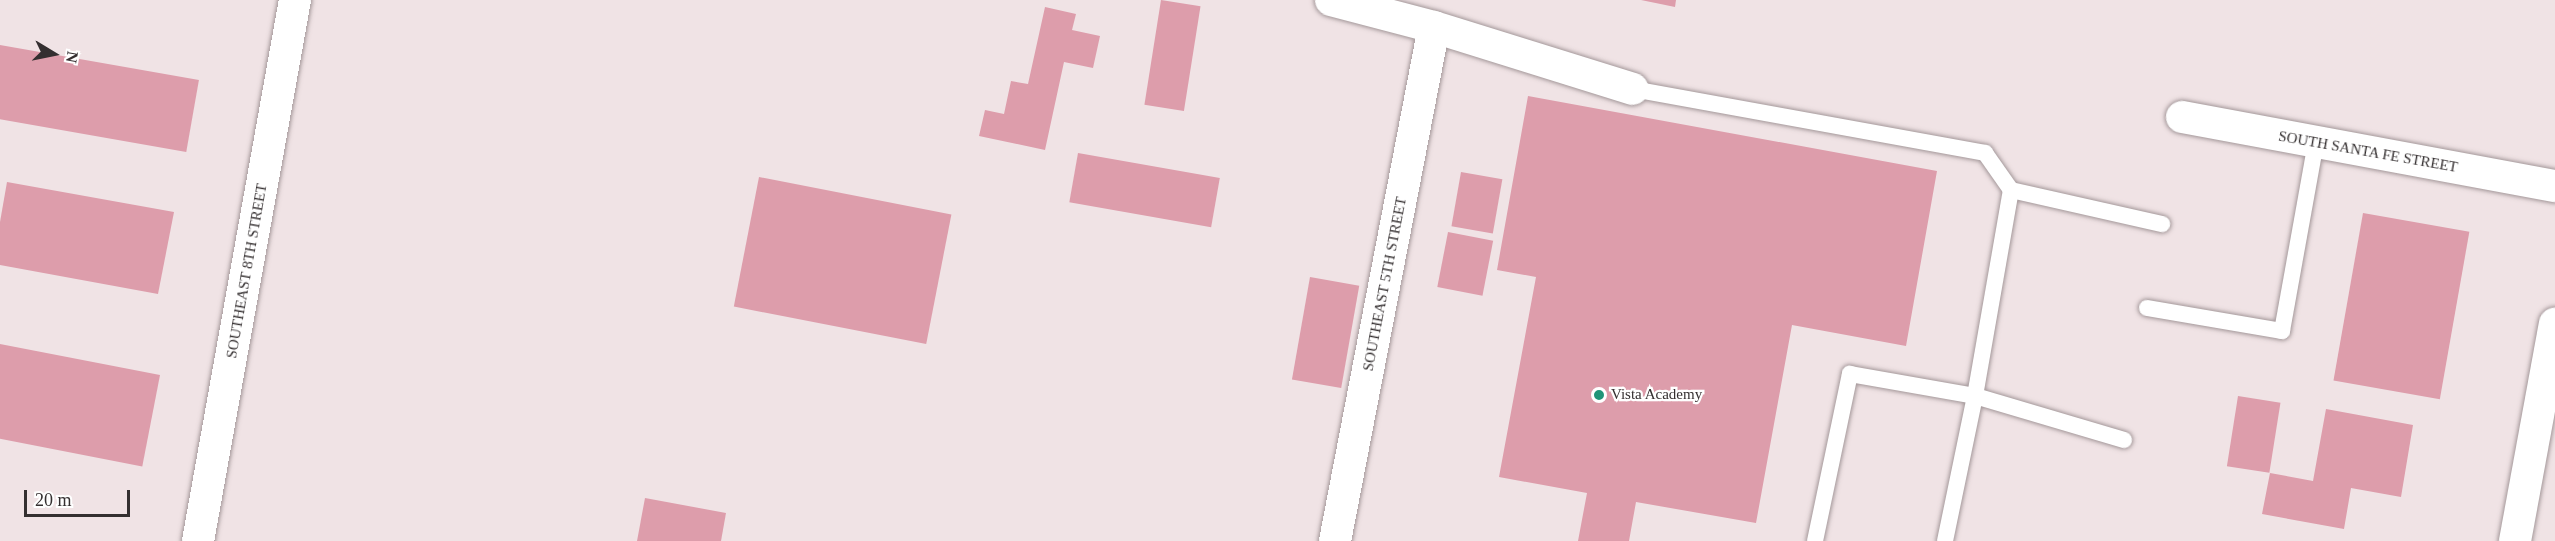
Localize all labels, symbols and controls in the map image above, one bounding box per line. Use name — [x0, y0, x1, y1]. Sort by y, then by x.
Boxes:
north arrow — [24, 24, 84, 84]
text: N — [63, 50, 82, 64]
street label: SOUTH SANTA FE STREET — [2277, 127, 2459, 177]
street label: SOUTHEAST 8TH STREET — [223, 182, 271, 360]
street label: SOUTHEAST 5TH STREET — [1359, 195, 1411, 373]
place label: Vista Academy — [1611, 386, 1703, 404]
marker: Vista Academy — [1592, 388, 1606, 402]
scale bar — [27, 478, 134, 516]
text: 20 m — [35, 490, 72, 510]

